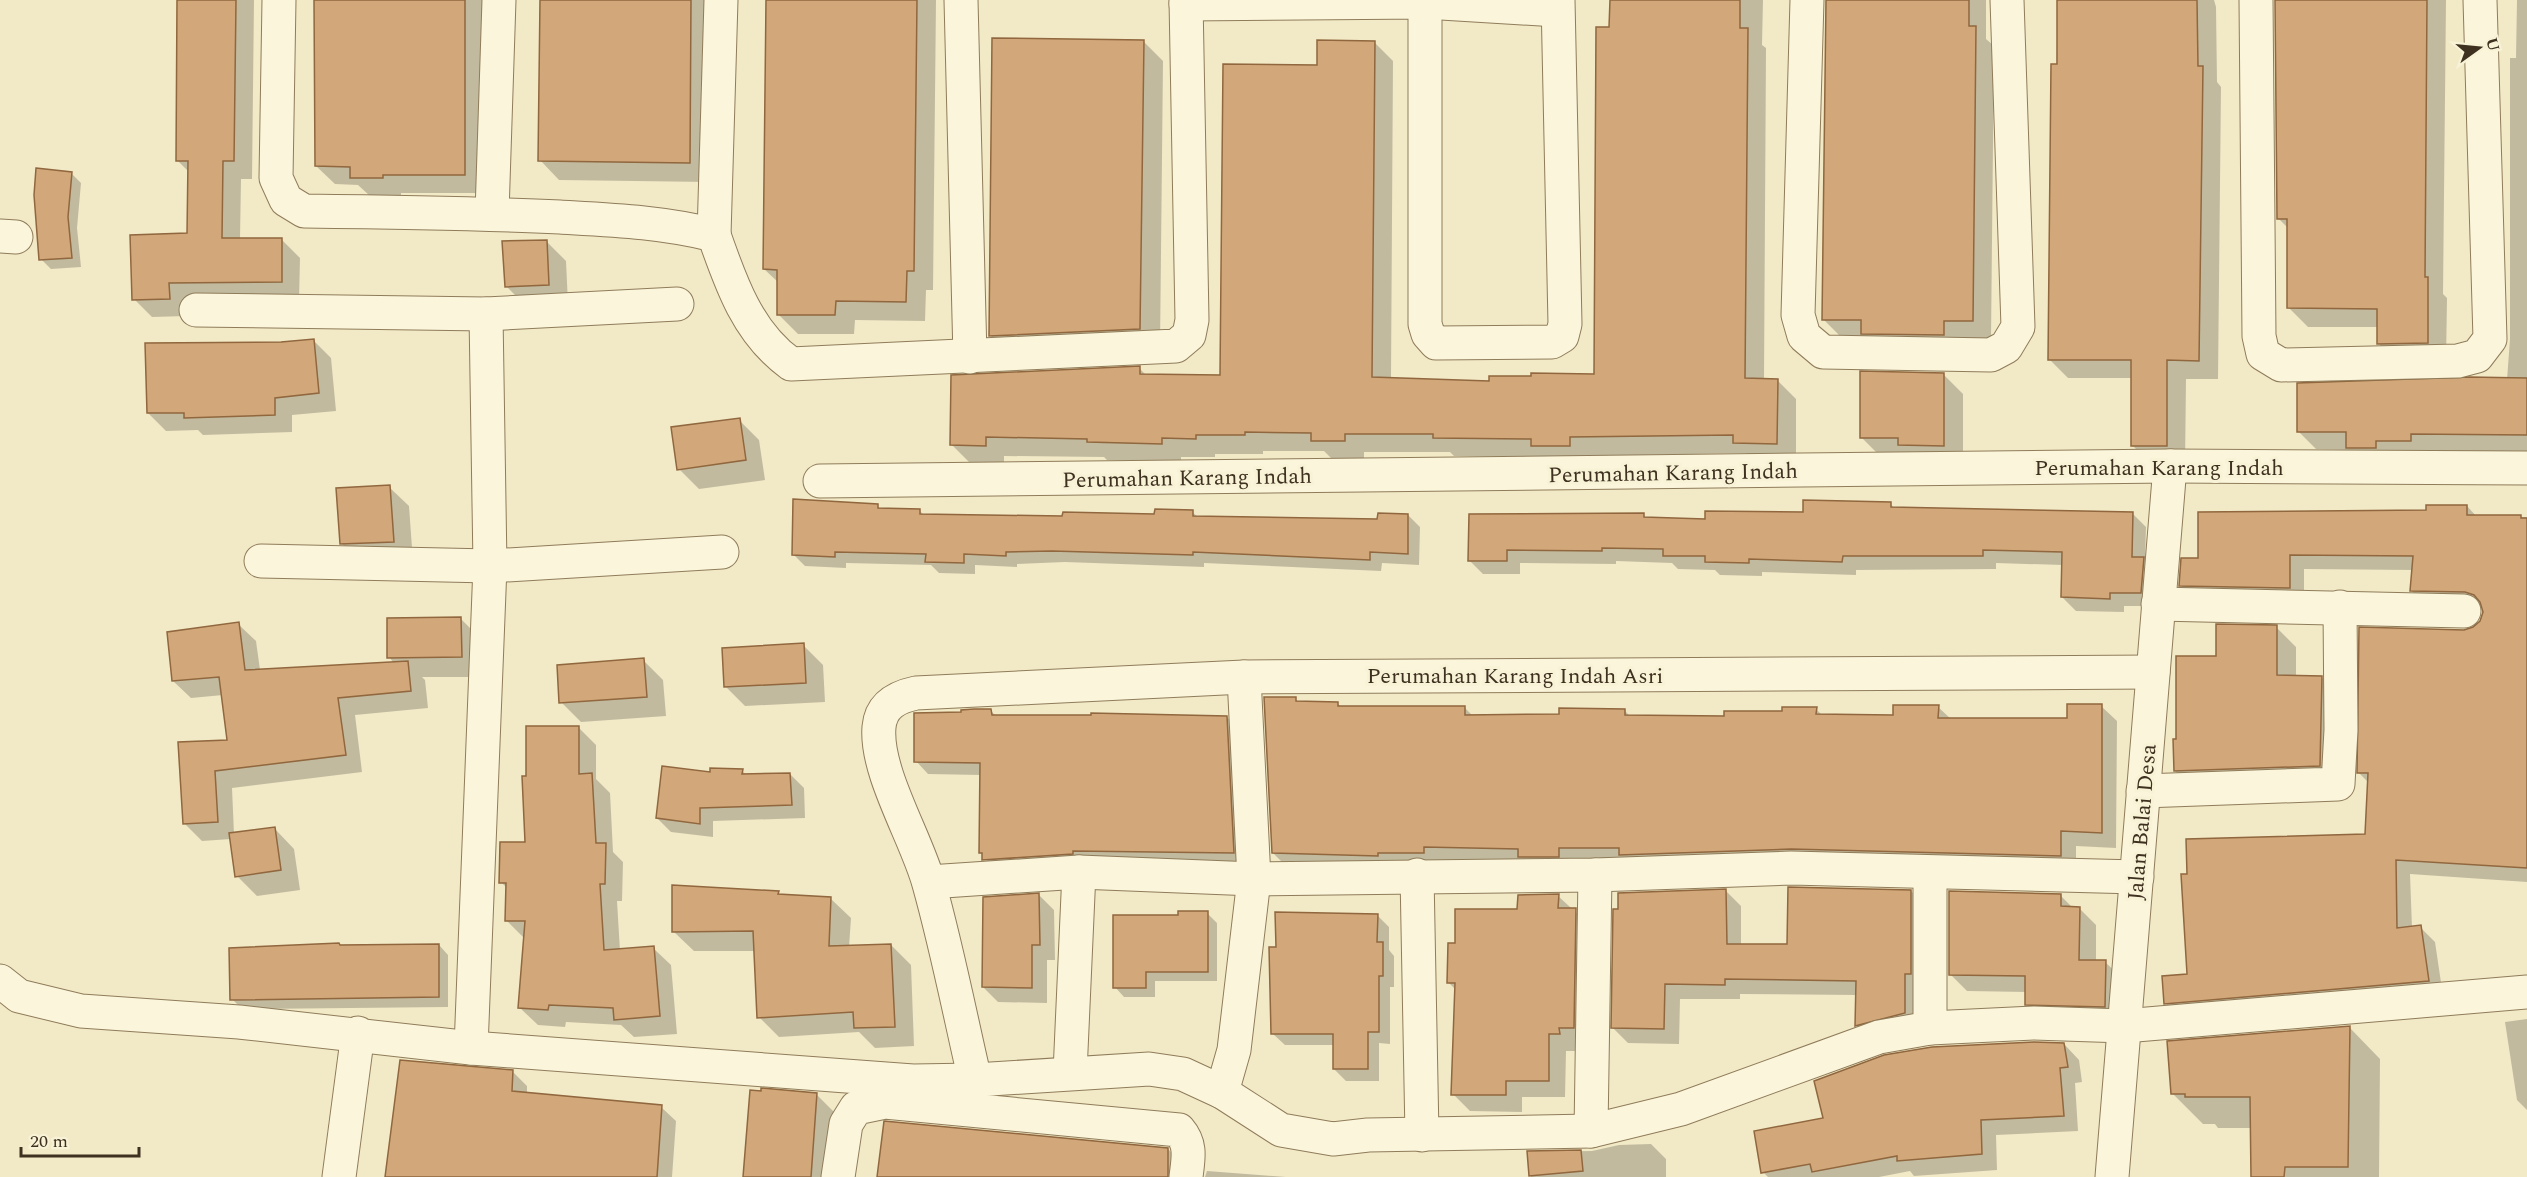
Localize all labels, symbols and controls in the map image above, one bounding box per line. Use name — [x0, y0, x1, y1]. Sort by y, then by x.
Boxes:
north arrow — [2449, 18, 2509, 78]
text: U — [2479, 35, 2506, 54]
street label: Perumahan Karang Indah — [2034, 452, 2284, 485]
street label: Perumahan Karang Indah — [1548, 455, 1798, 492]
street label: Perumahan Karang Indah — [1062, 460, 1312, 497]
street label: Perumahan Karang Indah Asri — [1367, 660, 1663, 693]
street label: Jalan Balai Desa — [2119, 742, 2166, 902]
scale bar — [21, 1120, 140, 1158]
text: 20 m — [30, 1128, 68, 1155]

